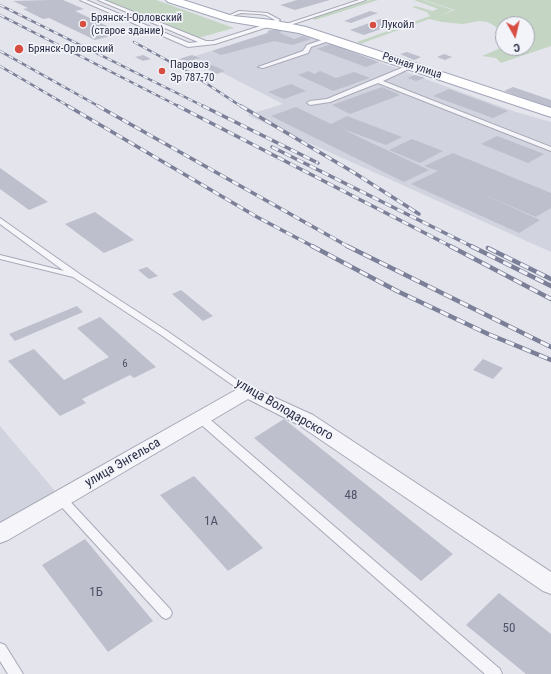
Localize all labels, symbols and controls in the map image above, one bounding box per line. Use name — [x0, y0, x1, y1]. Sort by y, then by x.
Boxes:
place label: Брянск-I-Орловский (старое здание) — [91, 11, 182, 37]
north arrow — [495, 16, 535, 56]
place label: Лукойл — [381, 18, 414, 32]
marker: Брянск-I-Орловский (старое здание) — [78, 19, 88, 29]
marker: Лукойл — [368, 20, 378, 30]
text: С — [513, 41, 521, 54]
place label: Брянск-Орловский — [28, 42, 114, 56]
marker: Брянск-Орловский — [13, 43, 25, 55]
street label: Речная улица — [381, 50, 443, 82]
place label: Паровоз Эр 787-70 — [170, 58, 214, 84]
marker: Паровоз Эр 787-70 — [157, 66, 167, 76]
house number: 6 — [122, 357, 128, 371]
street label: улица Володарского — [232, 376, 336, 444]
street label: улица Энгельса — [82, 435, 164, 491]
house number: 48 — [345, 488, 357, 504]
house number: 1А — [204, 514, 218, 530]
house number: 1Б — [89, 585, 103, 601]
house number: 50 — [503, 621, 515, 637]

